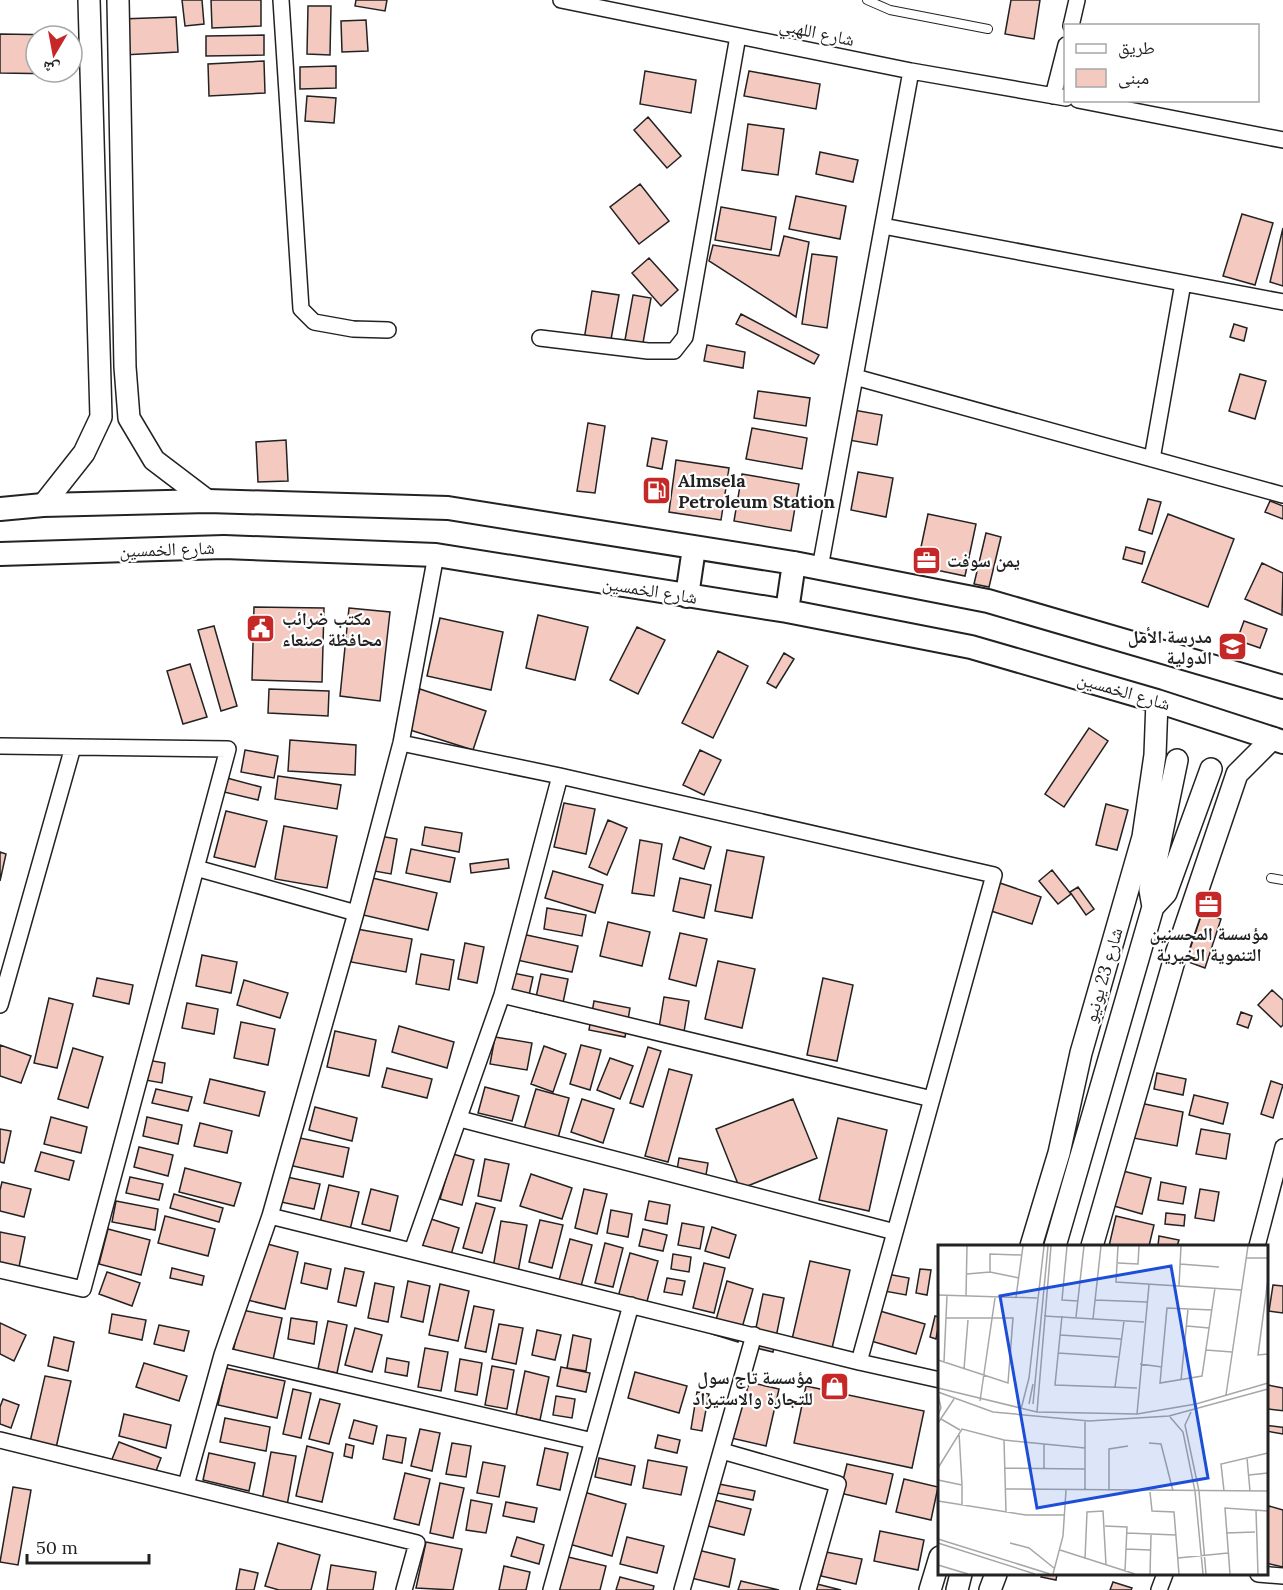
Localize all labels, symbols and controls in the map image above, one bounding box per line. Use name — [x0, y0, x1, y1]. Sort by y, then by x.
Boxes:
street label: شارع اللهبي — [777, 13, 857, 55]
north arrow — [24, 24, 84, 84]
legend — [1064, 24, 1259, 102]
text: طريق — [1118, 36, 1155, 59]
text: ش — [41, 57, 61, 80]
text: مبنى — [1118, 66, 1149, 89]
place label: Almsela Petroleum Station — [678, 469, 836, 513]
fuel station icon: Almsela Petroleum Station — [641, 474, 673, 506]
street label: شارع الخمسين — [119, 536, 215, 562]
office icon: يمن سوفت — [910, 544, 942, 576]
place label: يمن سوفت — [947, 549, 1020, 572]
street label: شارع الخمسين — [601, 571, 699, 609]
place label: مكتب ضرائب محافظة صنعاء — [282, 607, 382, 651]
public building icon: مكتب ضرائب محافظة صنعاء — [245, 612, 277, 644]
place label: مدرسة الأمل الدولية — [1128, 625, 1212, 669]
school or university icon: مدرسة الأمل الدولية — [1217, 630, 1249, 662]
street label: شارع الخمسين — [1075, 667, 1173, 715]
office icon: مؤسسة المحسنين التنموية الخيرية — [1193, 888, 1225, 920]
place label: مؤسسة المحسنين التنموية الخيرية — [1150, 922, 1268, 966]
street label: شارع 23 يونيو — [1078, 925, 1128, 1025]
inset map — [938, 1245, 1268, 1575]
place label: مؤسسة تاج سول للتجارة والاستيراد — [693, 1366, 813, 1410]
shop icon: مؤسسة تاج سول للتجارة والاستيراد — [818, 1371, 850, 1403]
scale bar — [27, 1527, 148, 1565]
text: 50 m — [36, 1536, 78, 1559]

